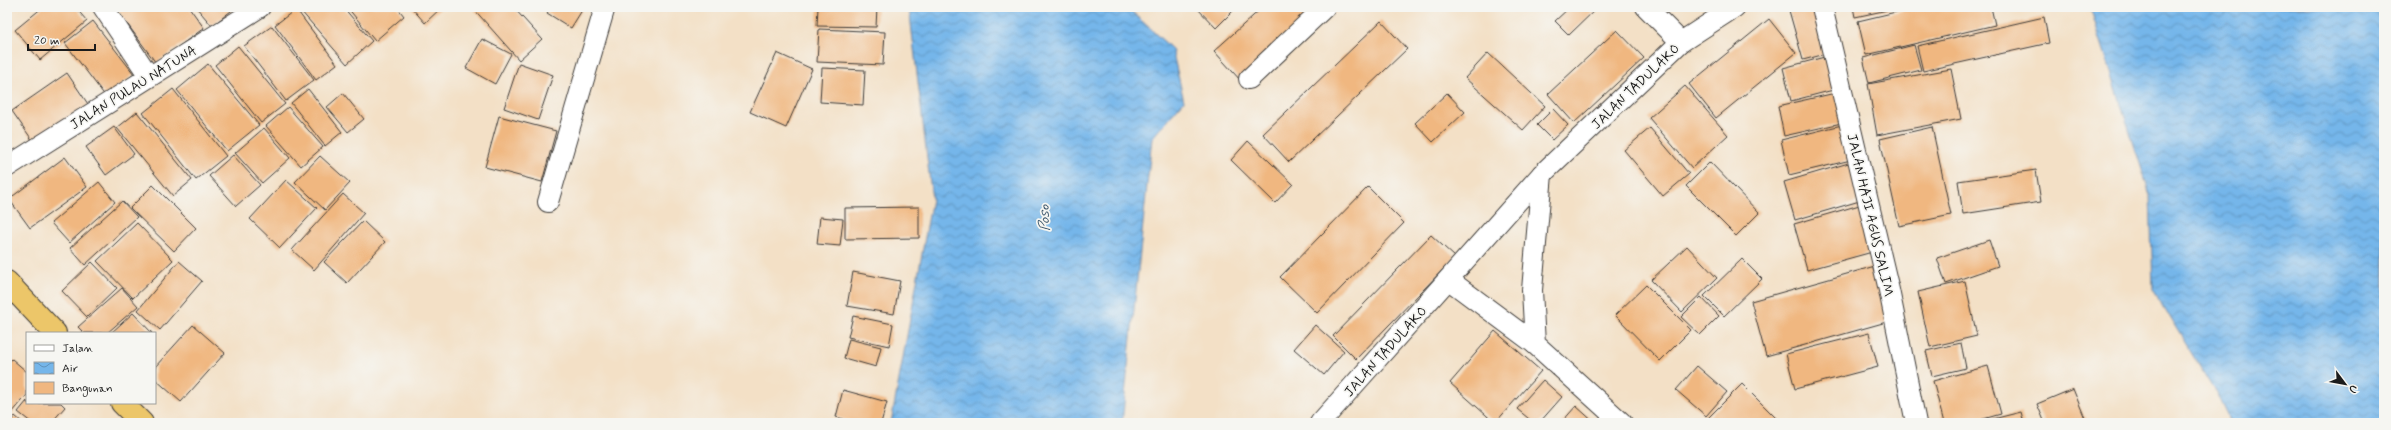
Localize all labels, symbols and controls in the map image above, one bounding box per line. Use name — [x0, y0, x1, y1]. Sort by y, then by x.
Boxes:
scale bar — [28, 26, 95, 52]
text: 20 m — [34, 33, 60, 49]
street label: JALAN TADULAKO — [1588, 40, 1684, 133]
street label: JALAN PULAU NATUNA — [67, 42, 200, 134]
street label: JALAN HAJI AGUS SALIM — [1842, 132, 1898, 299]
water label: Poso — [1035, 204, 1055, 231]
street label: JALAN TADULAKO — [1340, 303, 1431, 401]
legend — [26, 332, 156, 404]
text: Jalan — [62, 341, 94, 357]
text: Air — [62, 361, 78, 377]
north arrow — [2325, 364, 2365, 404]
text: Bangunan — [62, 381, 113, 397]
text: U — [2345, 382, 2360, 396]

